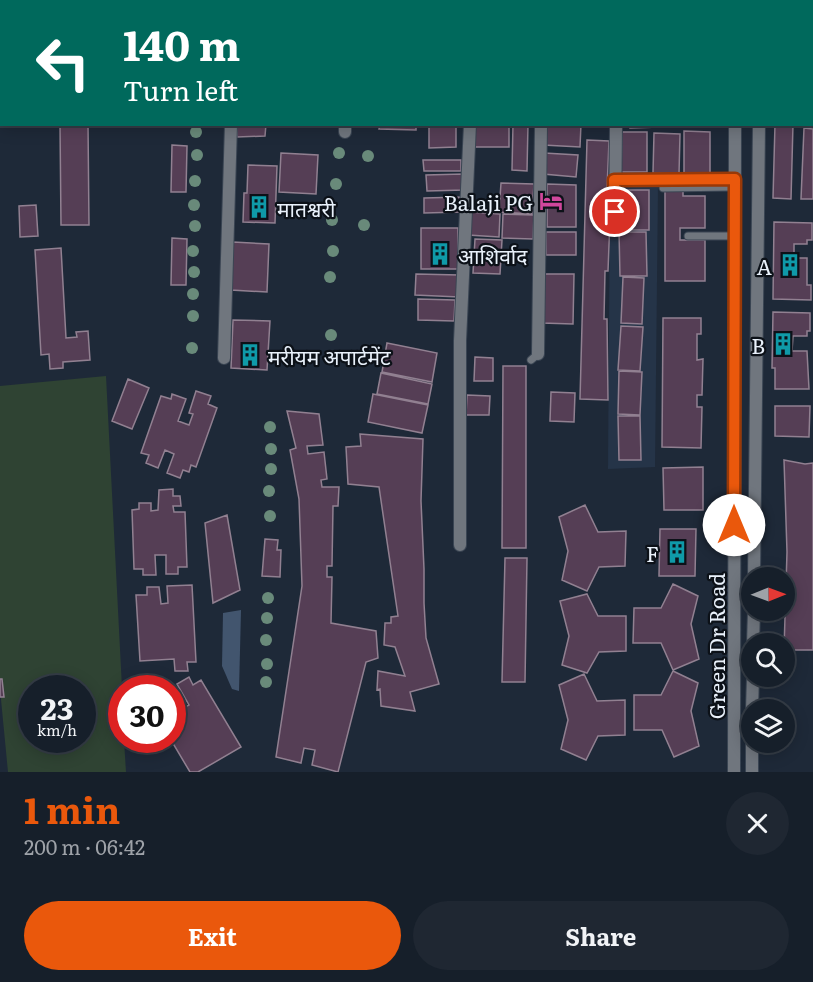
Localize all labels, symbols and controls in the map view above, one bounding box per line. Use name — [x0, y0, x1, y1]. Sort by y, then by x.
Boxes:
text: 140 m — [123, 12, 240, 74]
icon: left — [24, 24, 102, 102]
text: Turn left — [123, 69, 238, 109]
place label: Balaji PG — [444, 186, 533, 217]
pin — [589, 186, 640, 237]
hotel icon: Balaji PG — [538, 188, 564, 214]
place label: मातश्वरी — [277, 192, 336, 223]
building icon: मातश्वरी — [246, 194, 272, 220]
icon: arrive — [598, 195, 631, 228]
place label: आशिर्वाद — [458, 239, 528, 270]
building icon: आशिर्वाद — [427, 241, 453, 267]
place label: A — [757, 250, 773, 281]
building icon: A — [777, 252, 803, 278]
place label: B — [751, 329, 765, 360]
building icon: B — [770, 331, 796, 357]
place label: मरीयम अपार्टमेंट — [268, 340, 391, 371]
building icon: मरीयम अपार्टमेंट — [237, 342, 263, 368]
position arrow — [702, 493, 766, 557]
place label: F — [646, 537, 659, 568]
building icon: F — [664, 539, 690, 565]
north arrow — [741, 567, 795, 621]
map controls — [741, 567, 795, 753]
street label: Green Dr Road — [700, 573, 731, 719]
button: search — [741, 633, 795, 687]
speed limit sign: 30 — [108, 675, 186, 753]
text: 23 — [41, 685, 73, 729]
button: layers — [741, 699, 795, 753]
text: km/h — [37, 718, 77, 741]
text: 1 min — [24, 782, 120, 835]
button: close — [726, 792, 789, 855]
text: 200 m · 06:42 — [24, 831, 145, 861]
button: Exit — [24, 901, 401, 970]
button: Share — [413, 901, 789, 970]

